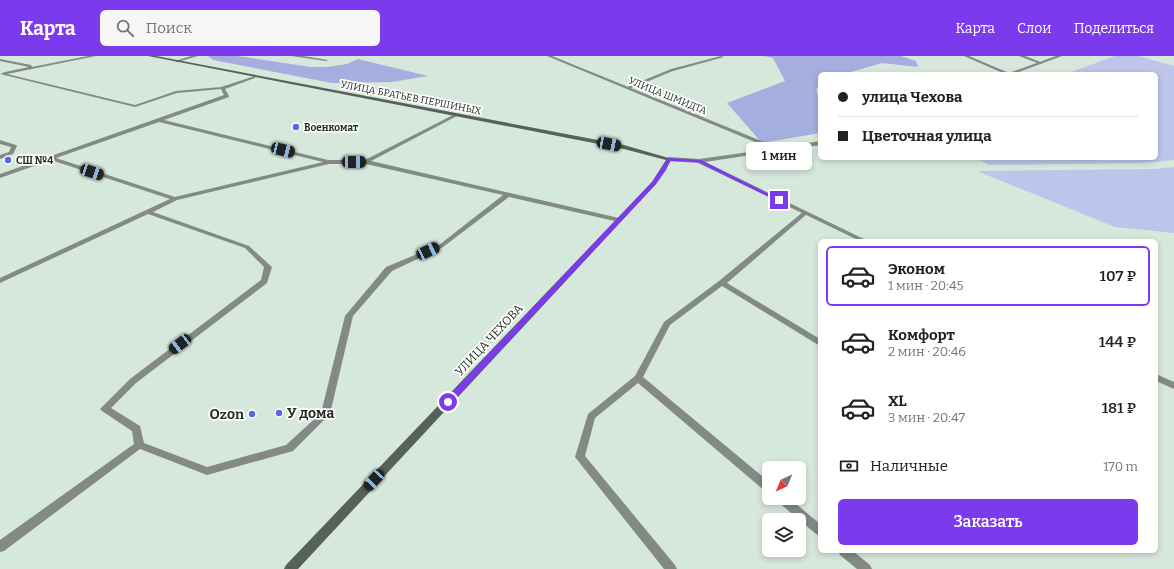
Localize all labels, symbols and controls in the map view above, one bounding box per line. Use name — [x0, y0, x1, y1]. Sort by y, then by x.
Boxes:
search box — [100, 10, 380, 46]
text: Карта — [20, 17, 76, 40]
icon: search — [114, 17, 136, 39]
text: Поиск — [146, 19, 192, 37]
text: Карта — [955, 20, 995, 37]
text: Слои — [1017, 20, 1052, 37]
text: Поделиться — [1074, 20, 1154, 37]
street label: УЛИЦА ШМИДТА — [627, 75, 709, 117]
street label: УЛИЦА БРАТЬЕВ ПЕРШИНЫХ — [339, 78, 482, 118]
text: улица Чехова — [862, 88, 962, 106]
marker: Военкомат — [291, 122, 301, 132]
place label: Военкомат — [304, 122, 359, 134]
text: Цветочная улица — [862, 127, 992, 145]
car — [596, 136, 622, 152]
car — [270, 141, 296, 159]
callout: 1 мин — [746, 142, 812, 170]
text: 1 мин — [761, 148, 797, 163]
marker: СШ №4 — [3, 155, 13, 165]
place label: СШ №4 — [16, 155, 53, 167]
car — [342, 156, 366, 168]
car — [79, 163, 105, 181]
route end — [770, 191, 788, 209]
car — [415, 240, 441, 262]
icon: car — [840, 258, 876, 294]
text: Эконом — [888, 260, 945, 278]
text: 107 ₽ — [1100, 267, 1136, 285]
text: 1 мин · 20:45 — [888, 278, 963, 293]
street label: УЛИЦА ЧЕХОВА — [452, 301, 526, 379]
icon: car — [840, 324, 876, 360]
text: Комфорт — [888, 326, 955, 344]
car — [167, 332, 193, 356]
text: 144 ₽ — [1099, 333, 1136, 351]
text: 2 мин · 20:46 — [888, 344, 966, 359]
icon: car — [840, 390, 876, 426]
text: XL — [888, 392, 907, 410]
route start — [439, 393, 457, 411]
text: 181 ₽ — [1102, 399, 1136, 417]
place label: У дома — [287, 405, 335, 422]
place label: Ozon — [210, 406, 244, 423]
marker: У дома — [274, 408, 284, 418]
marker: Ozon — [247, 409, 257, 419]
text: 3 мин · 20:47 — [888, 410, 965, 425]
icon: cash — [838, 455, 860, 477]
text: Наличные — [870, 457, 948, 475]
text: 170 m — [1103, 459, 1138, 474]
north arrow — [762, 461, 806, 505]
map controls — [762, 461, 806, 557]
car — [361, 467, 387, 493]
button: Заказать — [838, 499, 1138, 545]
button: layers — [762, 513, 806, 557]

